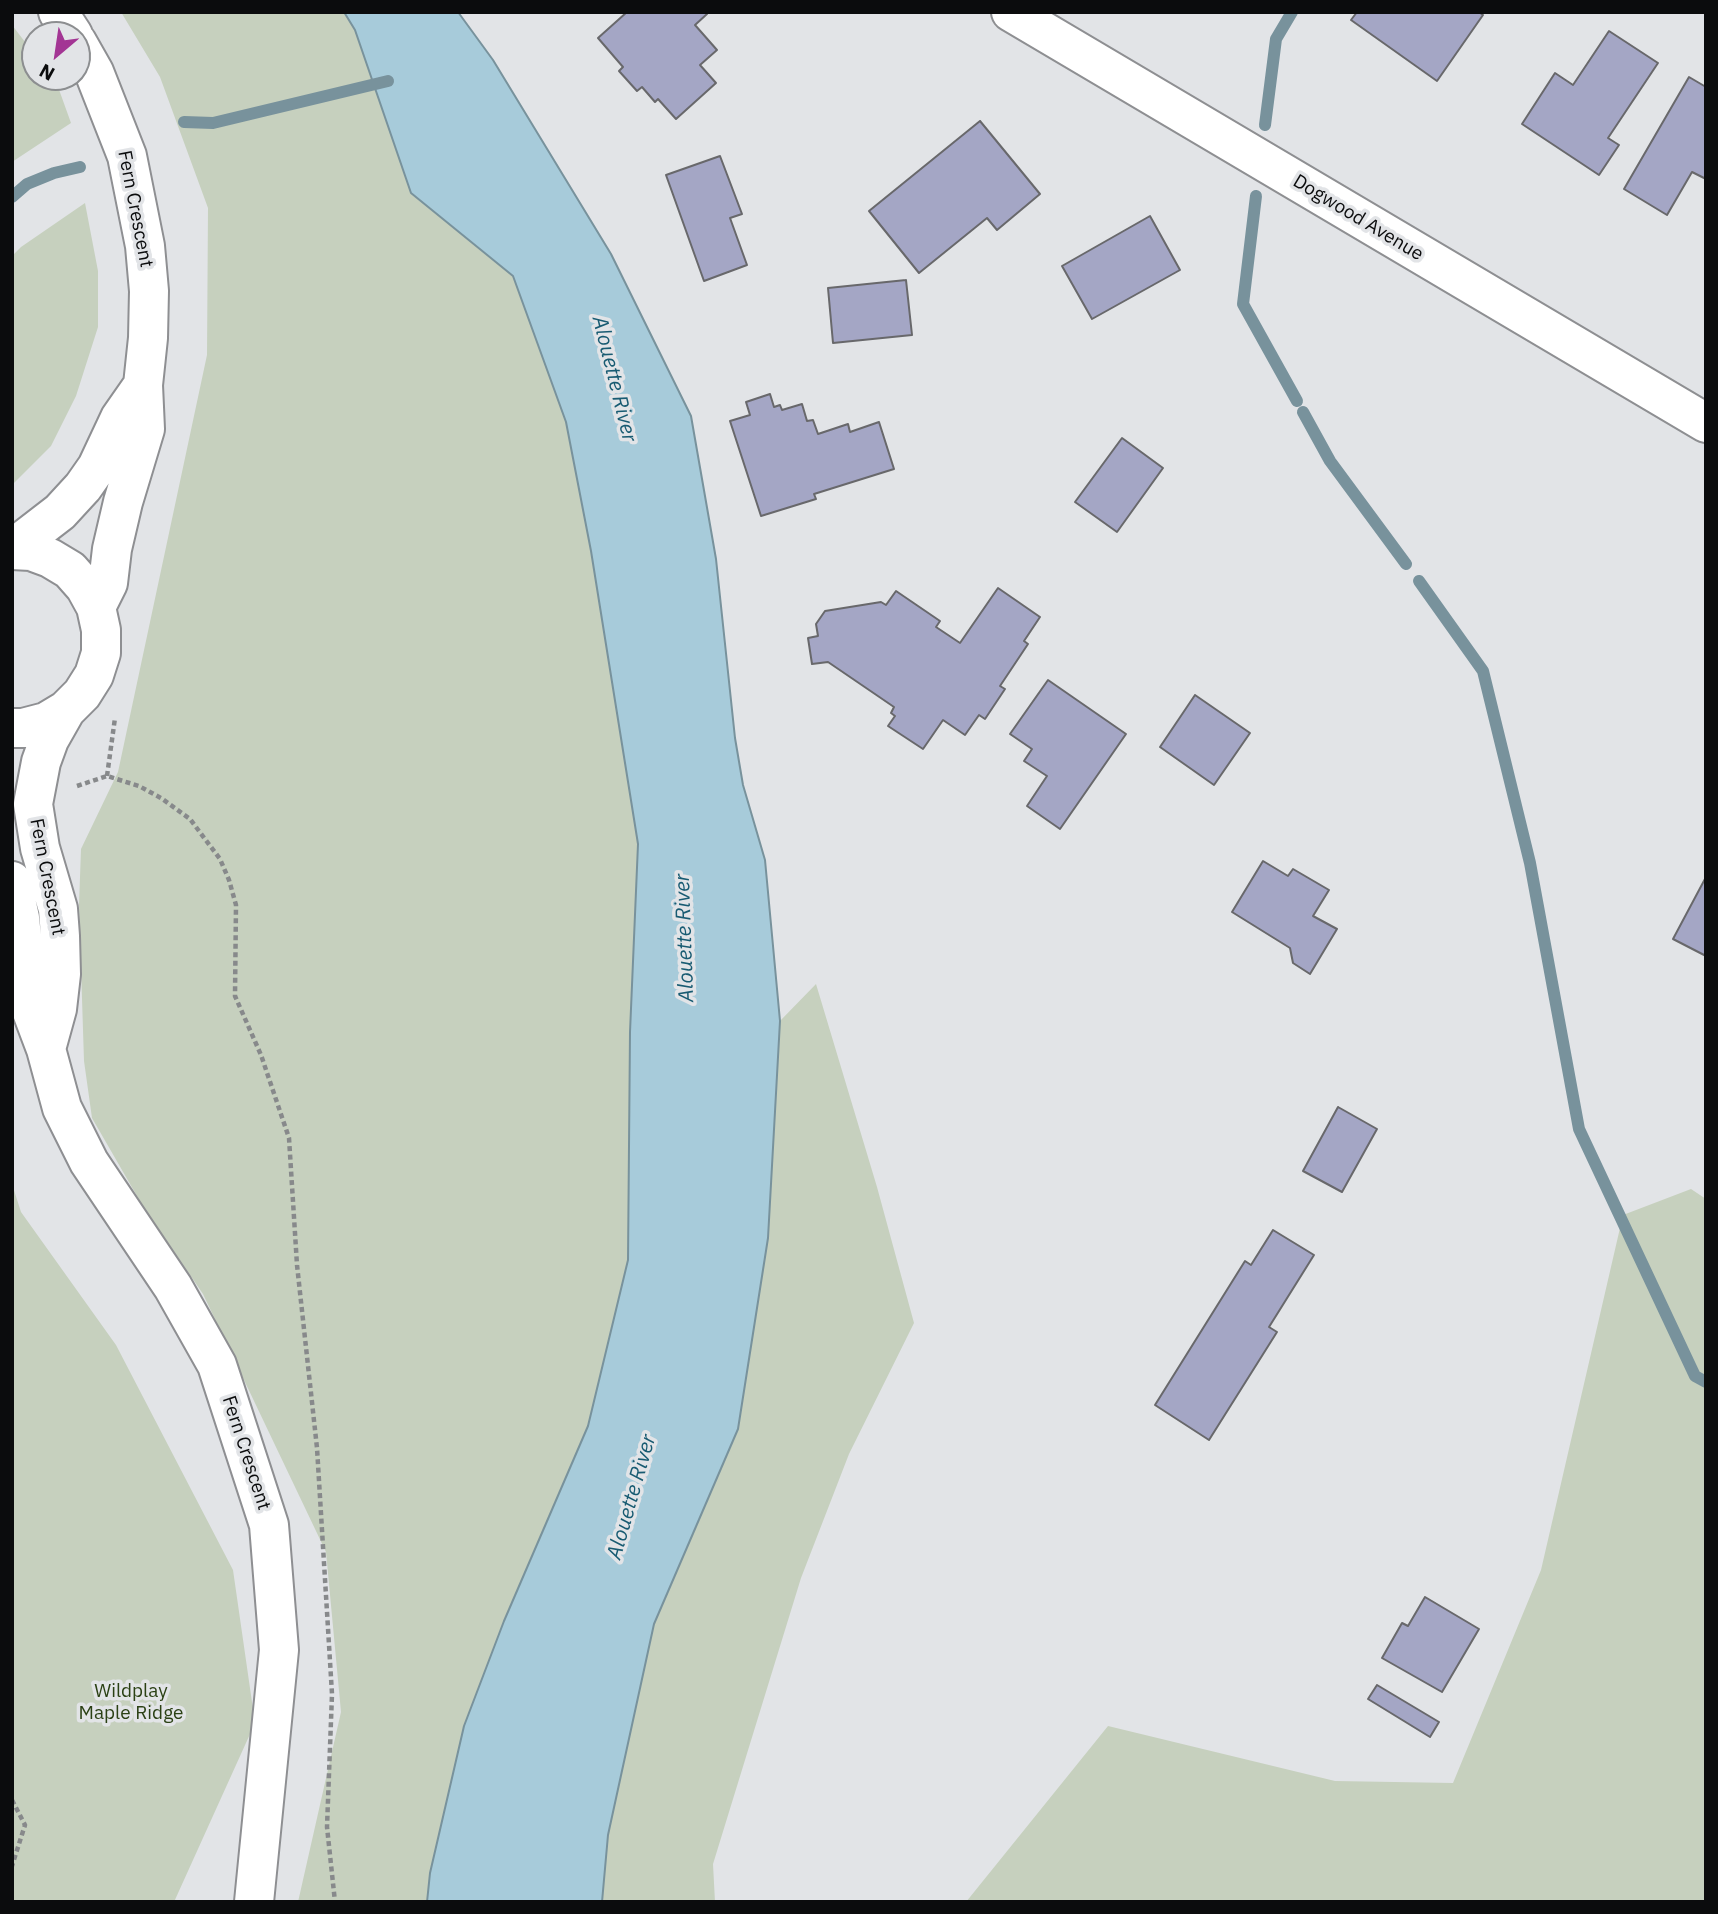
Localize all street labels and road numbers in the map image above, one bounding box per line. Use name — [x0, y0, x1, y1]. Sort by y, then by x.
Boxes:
street label: Fern Crescent — [113, 149, 157, 269]
street label: Dogwood Avenue — [1289, 170, 1427, 266]
street label: Fern Crescent — [25, 817, 69, 937]
street label: Fern Crescent — [217, 1393, 275, 1513]

